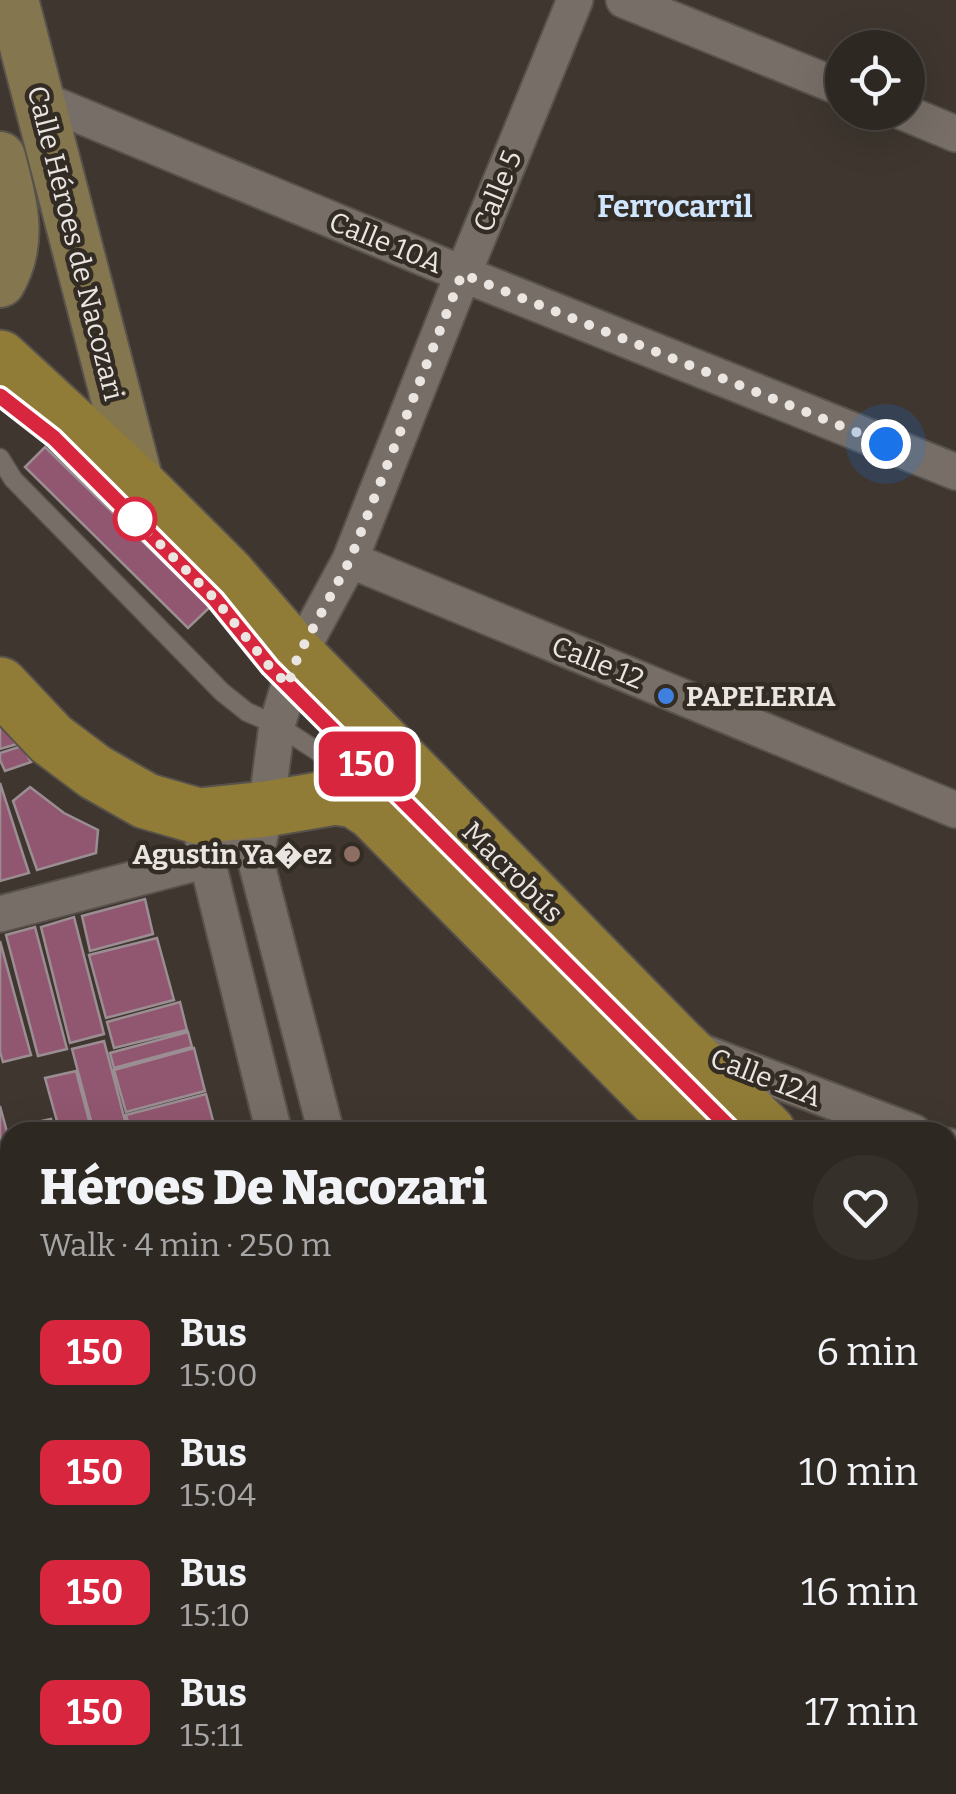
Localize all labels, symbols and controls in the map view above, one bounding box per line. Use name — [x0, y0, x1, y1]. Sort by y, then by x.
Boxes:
map controls — [825, 30, 925, 130]
button: locate — [825, 30, 925, 130]
street label: Calle Héroes de Nacozari — [20, 83, 131, 404]
street label: Calle 5 — [466, 146, 529, 237]
district label: Ferrocarril — [597, 189, 753, 225]
street label: Calle 10A — [324, 205, 447, 280]
your location — [861, 419, 911, 469]
unlabelled marker — [114, 498, 156, 540]
street label: Calle 12 — [547, 629, 649, 696]
place label: PAPELERIA — [686, 680, 835, 713]
marker: PAPELERIA — [655, 685, 677, 707]
line badge: 150 — [310, 732, 424, 796]
text: 150 — [339, 743, 395, 785]
street label: Macrobús — [456, 815, 570, 929]
place label: Agustin Ya�ez — [133, 838, 332, 871]
marker: Agustin Ya�ez — [341, 843, 363, 865]
street label: Calle 12A — [706, 1041, 826, 1114]
button: heart — [813, 1155, 918, 1260]
text: Héroes De Nacozari — [40, 1159, 487, 1217]
text: Walk · 4 min · 250 m — [40, 1226, 331, 1264]
text: Bus — [180, 1310, 247, 1356]
text: 6 min — [816, 1329, 918, 1375]
text: 150 — [67, 1331, 123, 1373]
text: 15:00 — [180, 1356, 258, 1394]
text: Bus — [180, 1430, 247, 1476]
text: 10 min — [799, 1449, 918, 1495]
text: 150 — [67, 1451, 123, 1493]
text: 15:04 — [180, 1476, 256, 1514]
text: Bus — [180, 1550, 247, 1596]
text: 16 min — [801, 1569, 918, 1615]
text: 150 — [67, 1571, 123, 1613]
text: 15:10 — [180, 1596, 250, 1634]
text: Bus — [180, 1670, 247, 1716]
text: 17 min — [805, 1689, 918, 1735]
text: 150 — [67, 1691, 123, 1733]
text: 15:11 — [180, 1716, 243, 1754]

